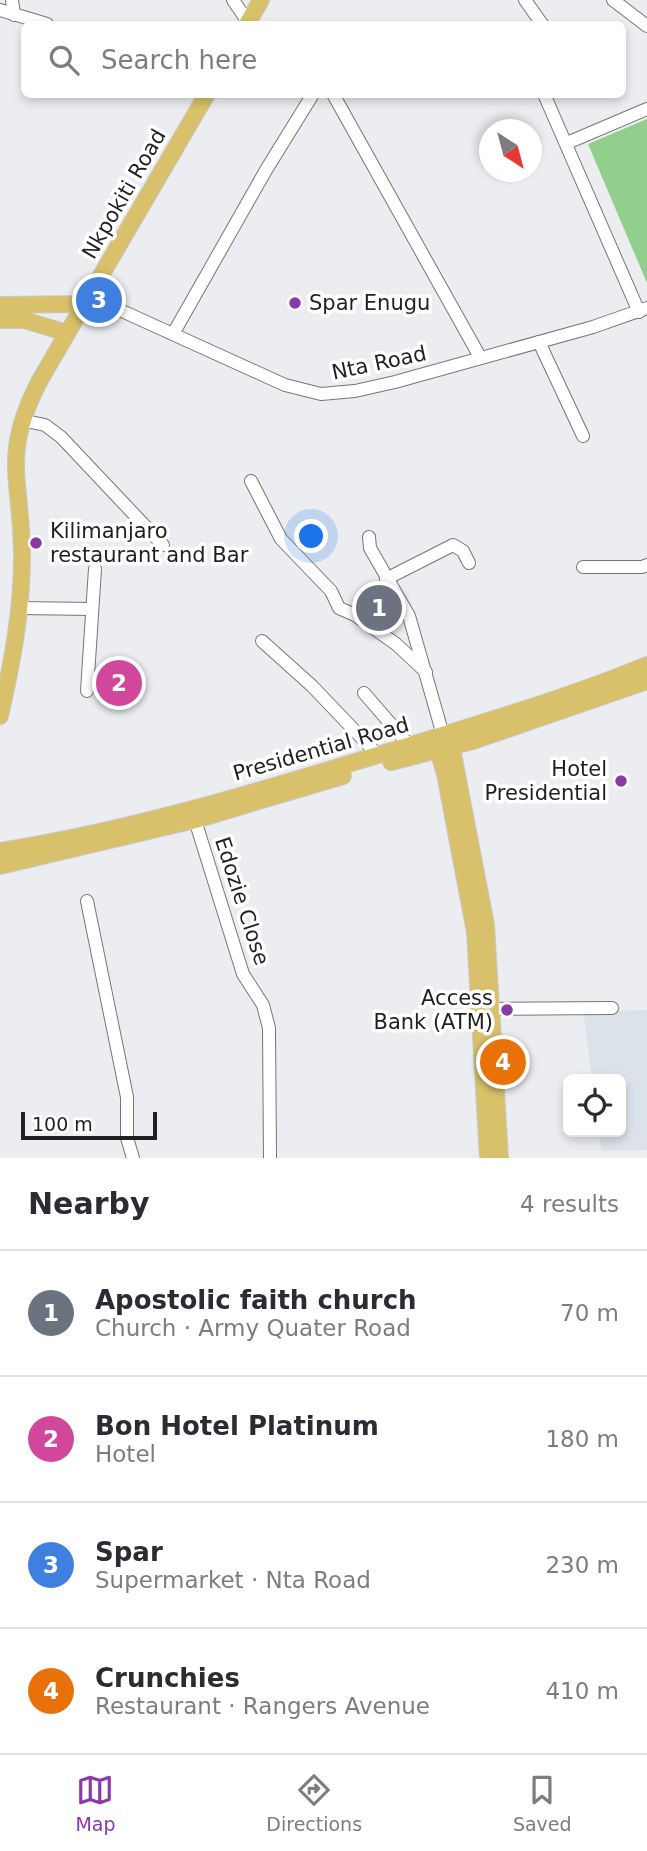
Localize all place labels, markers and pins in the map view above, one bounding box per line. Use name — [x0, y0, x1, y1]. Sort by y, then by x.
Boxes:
pin: 3 — [76, 274, 122, 326]
place label: Spar Enugu — [309, 291, 430, 315]
marker: Spar Enugu — [287, 295, 303, 311]
place label: Kilimanjaro restaurant and Bar — [50, 519, 249, 567]
marker: Kilimanjaro restaurant and Bar — [28, 535, 44, 551]
pin: 1 — [356, 582, 402, 634]
pin: 2 — [96, 657, 142, 709]
place label: Hotel Presidential — [485, 757, 607, 805]
marker: Hotel Presidential — [613, 773, 629, 789]
place label: Access Bank (ATM) — [374, 986, 493, 1034]
marker: Access Bank (ATM) — [499, 1002, 515, 1018]
pin: 4 — [480, 1036, 526, 1088]

